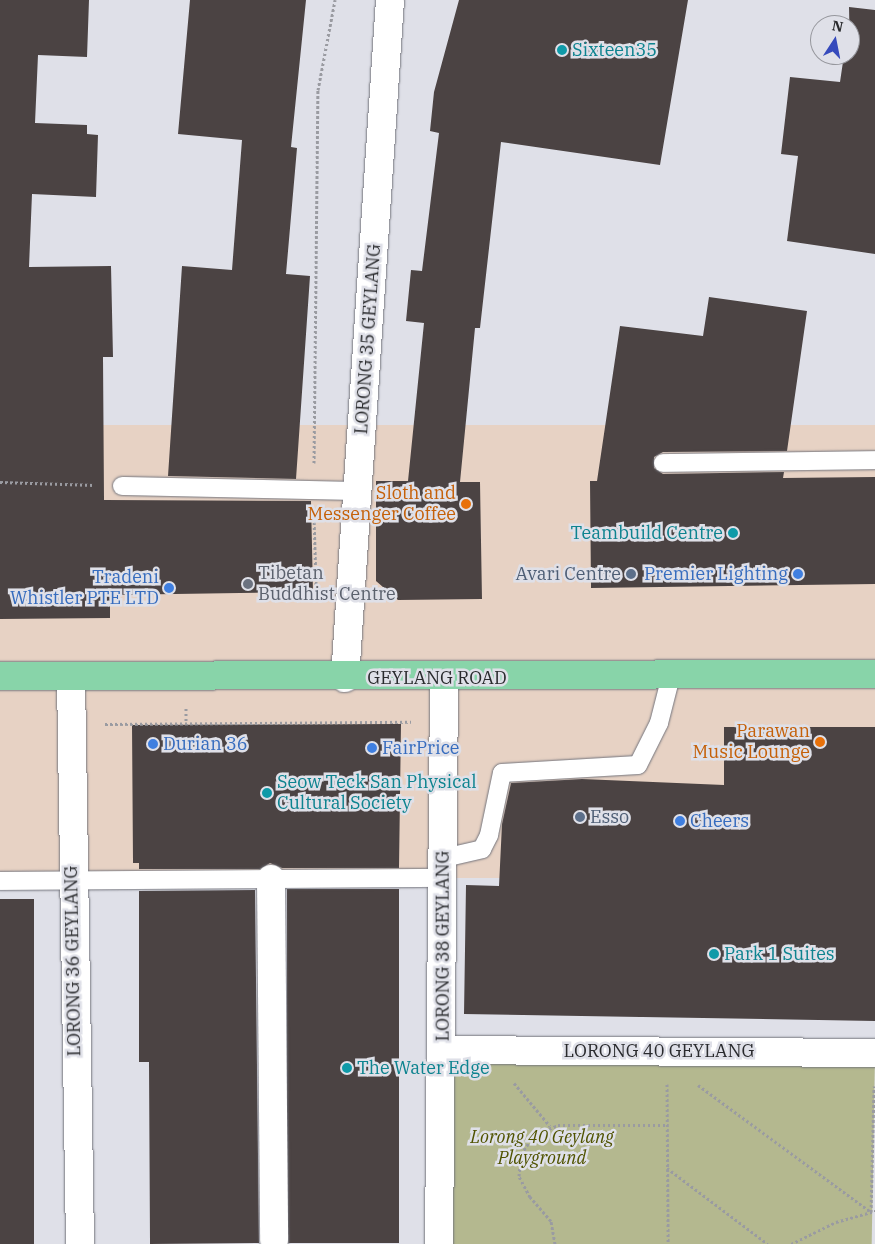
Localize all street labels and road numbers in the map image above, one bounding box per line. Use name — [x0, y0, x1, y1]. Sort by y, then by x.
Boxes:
street label: LORONG 35 GEYLANG — [351, 243, 385, 435]
street label: GEYLANG ROAD — [367, 667, 507, 689]
street label: LORONG 38 GEYLANG — [432, 851, 454, 1041]
street label: LORONG 36 GEYLANG — [61, 865, 85, 1057]
street label: LORONG 40 GEYLANG — [564, 1040, 754, 1062]

